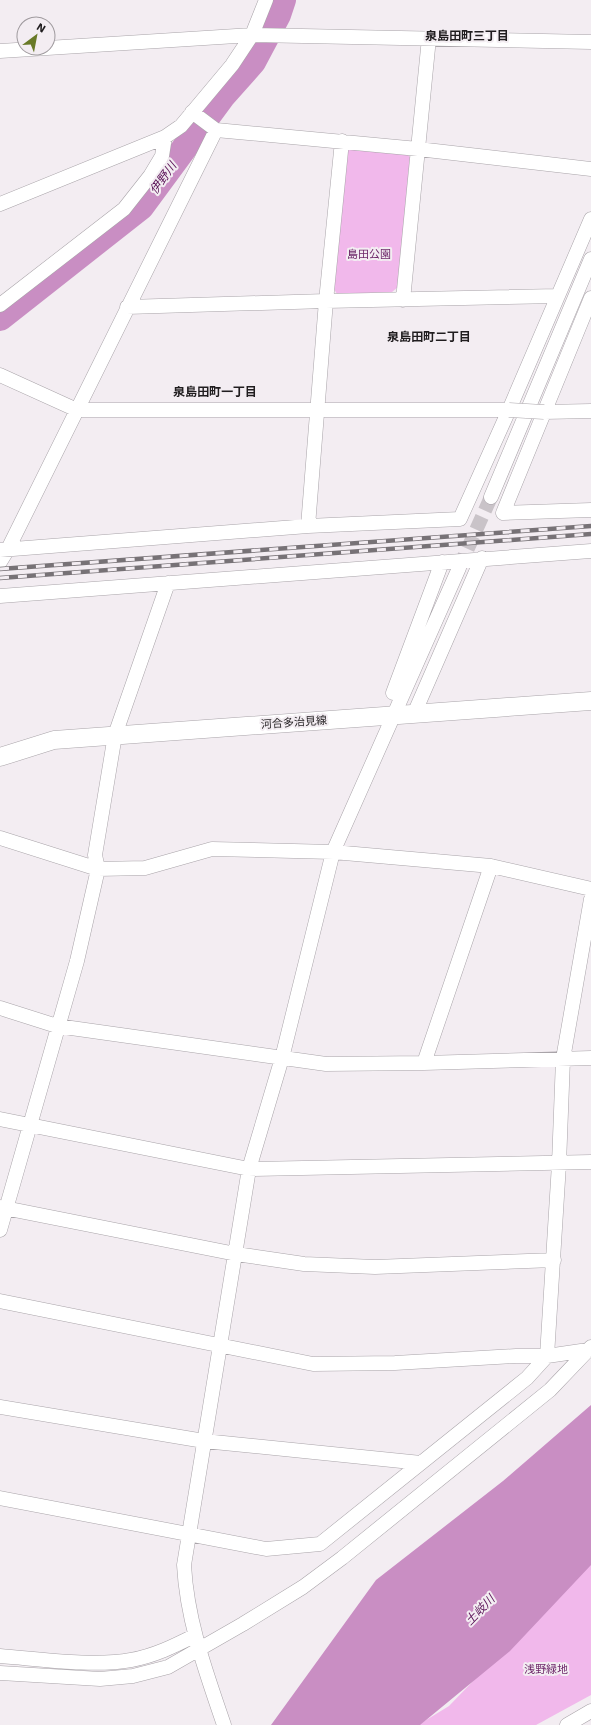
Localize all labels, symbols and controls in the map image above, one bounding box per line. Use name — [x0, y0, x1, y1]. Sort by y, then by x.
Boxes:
north arrow — [16, 16, 56, 56]
text: N — [34, 20, 48, 36]
district label: 泉島田町三丁目 — [425, 29, 509, 43]
water label: 伊野川 — [147, 158, 180, 197]
park label: 島田公園 — [347, 248, 391, 261]
district label: 泉島田町二丁目 — [387, 330, 471, 344]
district label: 泉島田町一丁目 — [173, 385, 257, 399]
street label: 河合多治見線 — [261, 714, 327, 731]
water label: 土岐川 — [462, 1591, 499, 1628]
park label: 浅野緑地 — [524, 1663, 568, 1676]

